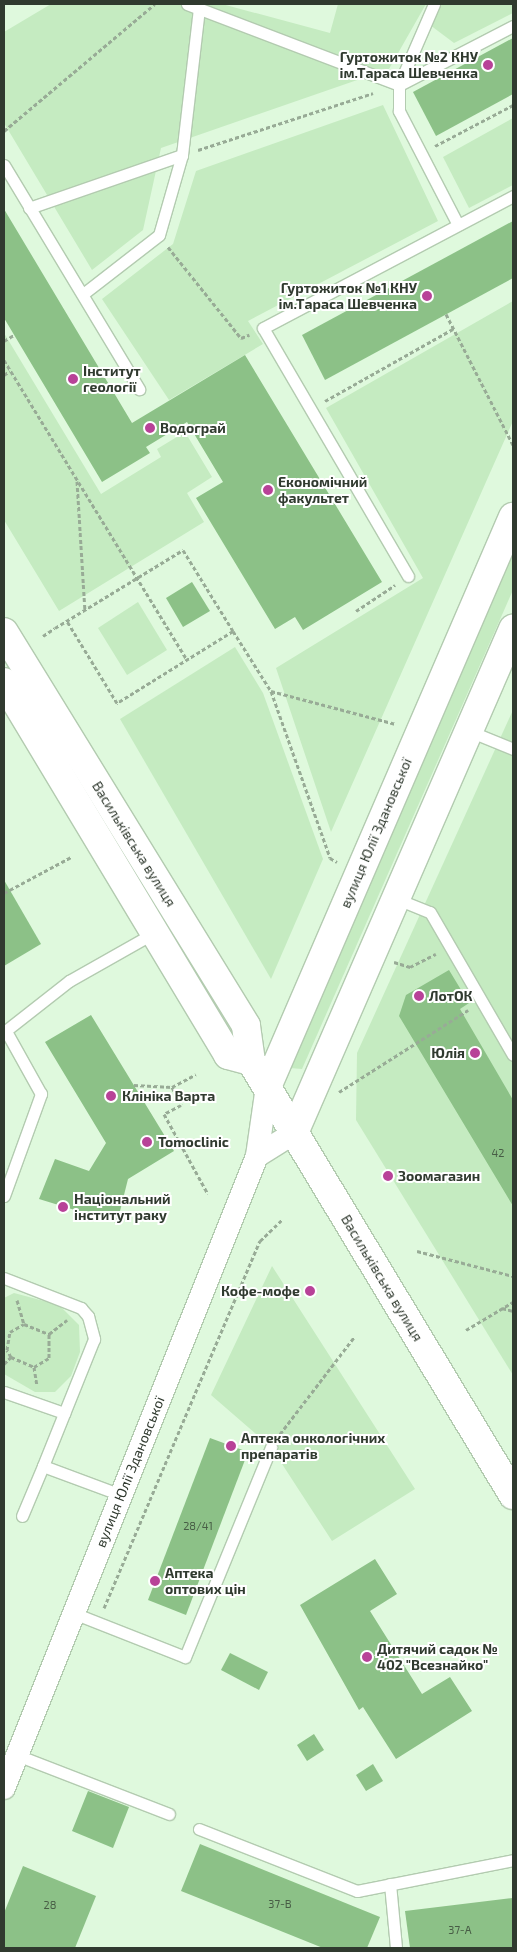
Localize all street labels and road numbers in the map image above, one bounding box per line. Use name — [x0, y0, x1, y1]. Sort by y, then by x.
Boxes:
street label: вулиця Юлії Здановської — [337, 756, 415, 910]
street label: Васильківська вулиця — [89, 778, 179, 910]
street label: Васильківська вулиця — [338, 1212, 426, 1344]
street label: вулиця Юлії Здановської — [92, 1394, 168, 1550]

